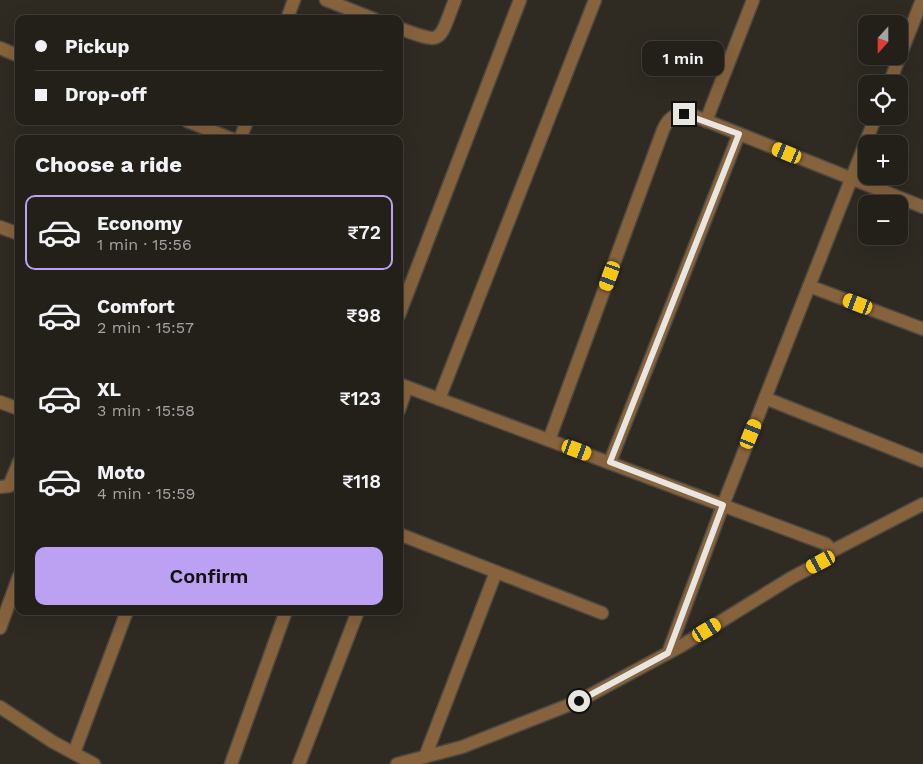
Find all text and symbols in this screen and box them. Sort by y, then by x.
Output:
north arrow [858,15,908,65]
map controls [858,15,908,245]
text: Pickup [65,35,129,58]
callout: 1 min [643,42,725,76]
text: 1 min [662,49,704,68]
button: locate [858,75,908,125]
text: Drop-off [65,83,147,106]
route end [673,103,695,125]
button: + [858,135,908,185]
car [770,140,803,166]
text: Choose a ride [35,152,182,177]
button: − [858,195,908,245]
icon: car [37,210,82,255]
text: Economy [97,212,182,235]
text: ₹72 [347,221,381,244]
text: 1 min · 15:56 [97,235,192,254]
car [597,259,622,293]
car [841,292,874,316]
icon: car [37,293,82,338]
text: Comfort [97,295,175,318]
text: ₹98 [346,304,381,327]
text: 2 min · 15:57 [97,318,194,337]
icon: car [37,376,82,421]
text: XL [97,378,121,401]
text: ₹123 [340,387,381,410]
text: 3 min · 15:58 [97,401,195,420]
car [738,417,763,451]
car [560,438,593,462]
icon: car [37,459,82,504]
text: Moto [97,461,145,484]
text: ₹118 [342,470,381,493]
text: 4 min · 15:59 [97,484,195,503]
button: Confirm [35,547,383,605]
car [804,548,837,576]
car [690,616,723,644]
route start [568,690,590,712]

